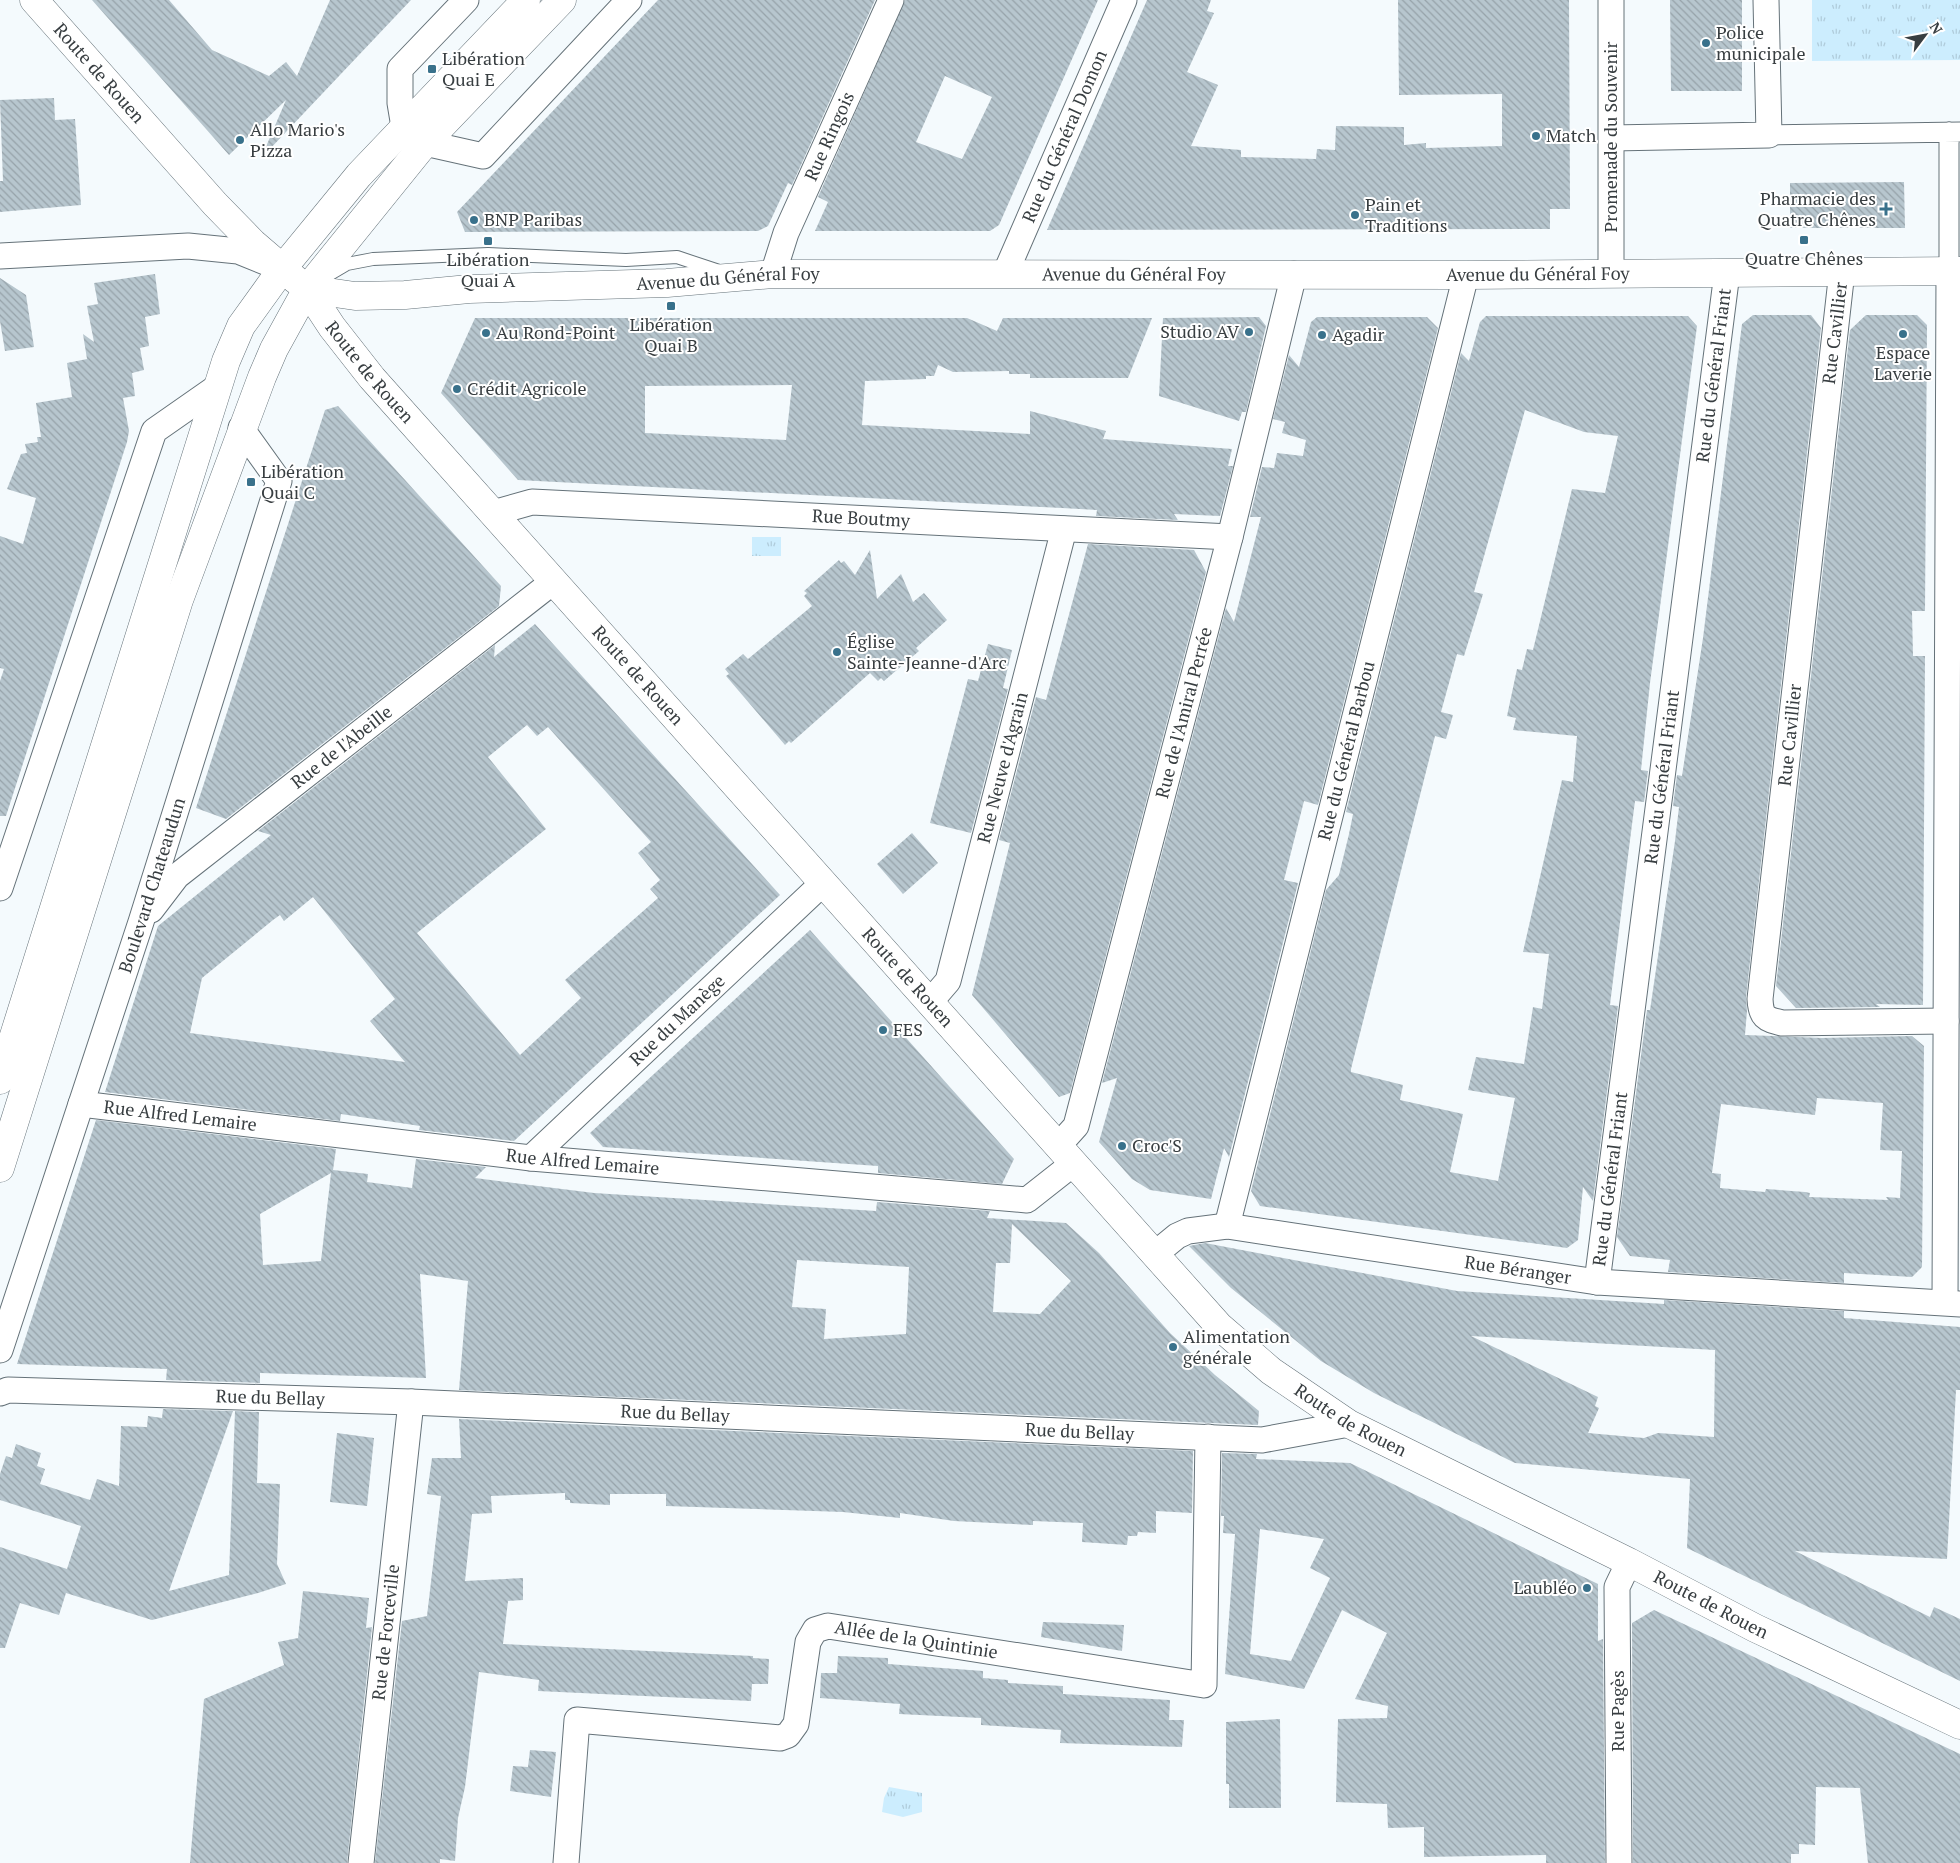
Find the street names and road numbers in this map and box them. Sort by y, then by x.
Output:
street label: Route de Rouen [49,17,151,128]
street label: Promenade du Souvenir [1598,41,1622,232]
street label: Rue du Général Domon [1016,46,1112,226]
street label: Rue Ringois [798,87,859,184]
street label: Avenue du Général Foy [636,261,820,295]
street label: Avenue du Général Foy [1042,261,1226,286]
street label: Avenue du Général Foy [1446,261,1631,286]
street label: Rue Cavillier [1816,280,1852,385]
street label: Rue du Général Friant [1690,286,1736,464]
street label: Route de Rouen [321,316,420,428]
street label: Rue Boutmy [812,503,912,532]
street label: Route de Rouen [588,620,690,730]
street label: Rue de l'Amiral Perrée [1149,624,1217,801]
street label: Rue du Général Barbou [1311,658,1380,843]
street label: Rue Cavillier [1772,682,1806,787]
street label: Rue du Général Friant [1638,688,1684,866]
street label: Rue Neuve d'Agrain [971,689,1033,845]
street label: Rue de l'Abeille [286,699,397,793]
street label: Boulevard Chateaudun [112,794,190,976]
street label: Route de Rouen [857,922,960,1032]
street label: Rue du Manège [624,969,730,1070]
street label: Rue du Général Friant [1586,1090,1632,1267]
street label: Rue Alfred Lemaire [102,1094,258,1136]
street label: Rue Alfred Lemaire [505,1142,660,1180]
street label: Rue Béranger [1463,1249,1573,1289]
street label: Route de Rouen [1290,1378,1411,1462]
street label: Rue du Bellay [215,1383,326,1410]
street label: Rue du Bellay [620,1398,731,1427]
street label: Rue du Bellay [1025,1416,1136,1445]
street label: Rue de Forceville [366,1563,404,1701]
street label: Route de Rouen [1650,1564,1773,1644]
street label: Allée de la Quintinie [833,1614,1000,1663]
street label: Rue Pagès [1605,1670,1629,1752]

